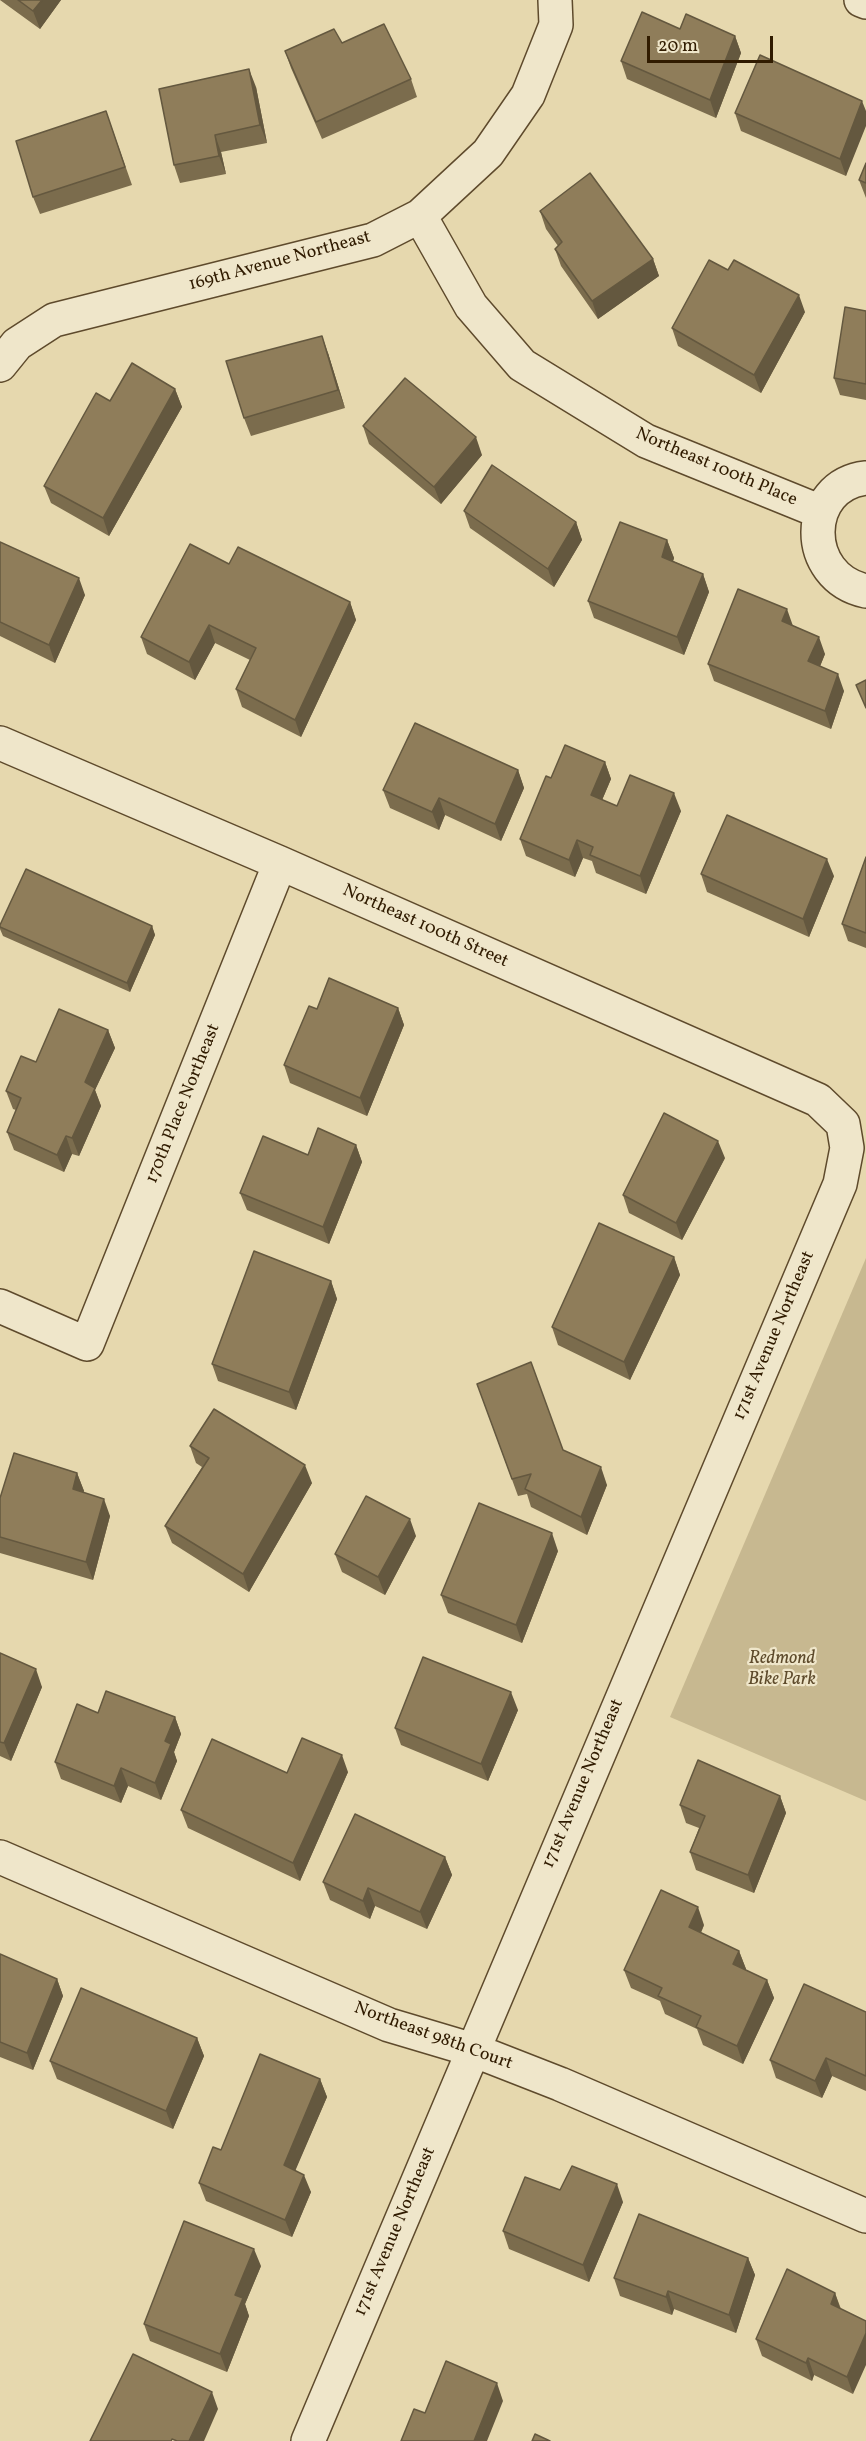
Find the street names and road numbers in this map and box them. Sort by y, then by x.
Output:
street label: 169th Avenue Northeast [187,227,373,297]
street label: Northeast 100th Place [632,424,800,512]
street label: Northeast 100th Street [339,881,511,973]
street label: 170th Place Northeast [142,1021,226,1187]
street label: 171st Avenue Northeast [730,1248,820,1424]
street label: 171st Avenue Northeast [539,1696,629,1872]
street label: Northeast 98th Court [351,1998,515,2076]
street label: 171st Avenue Northeast [351,2144,441,2320]

